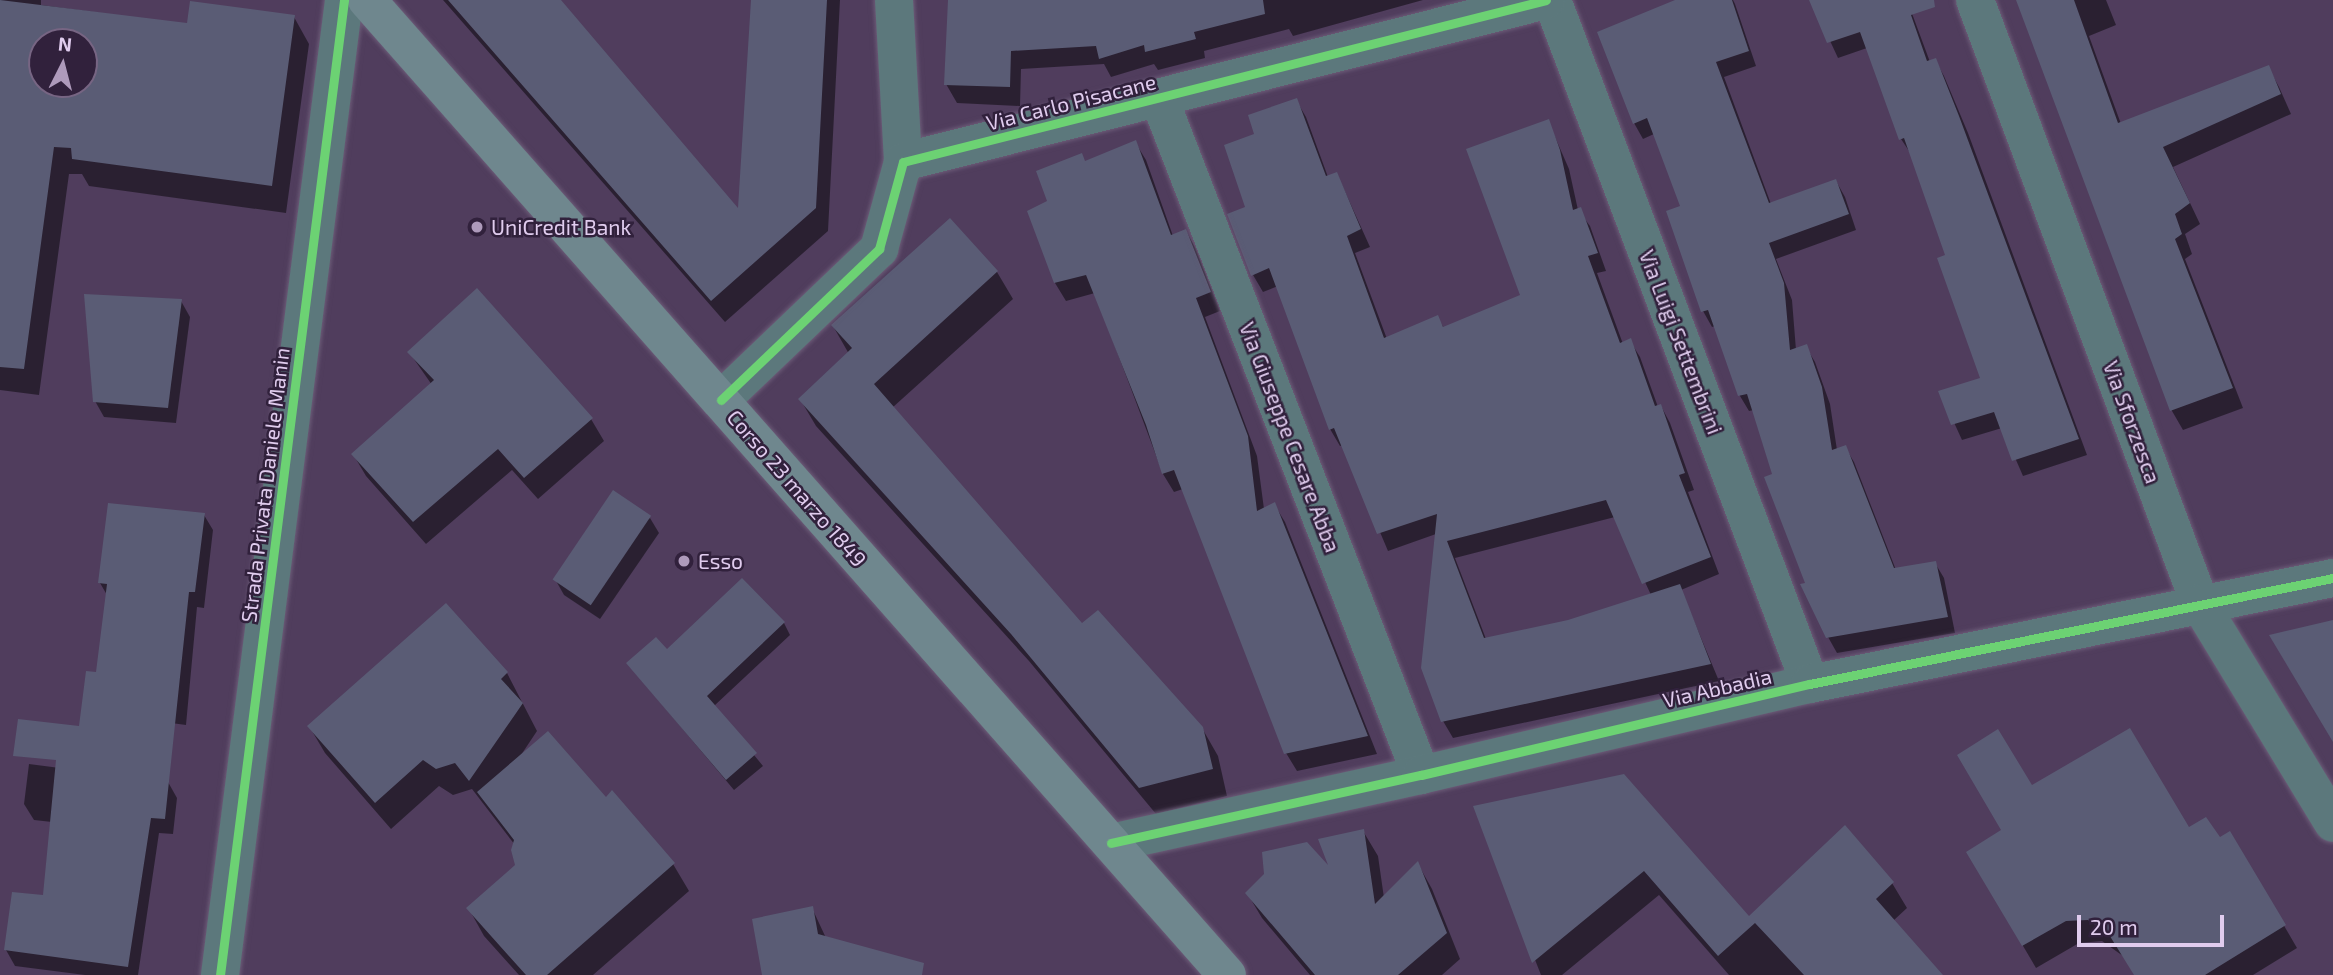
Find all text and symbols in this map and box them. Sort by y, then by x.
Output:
north arrow [28,28,98,98]
text: N [57,31,73,56]
street label: Via Carlo Pisacane [984,69,1158,135]
place label: UniCredit Bank [491,214,631,240]
marker: UniCredit Bank [469,219,485,235]
street label: Via Luigi Settembrini [1634,246,1728,438]
street label: Via Giuseppe Cesare Abba [1234,318,1346,556]
street label: Strada Privata Daniele Manin [236,346,294,624]
street label: Via Sforzesca [2098,357,2166,487]
street label: Corso 23 marzo 1849 [722,404,872,572]
place label: Esso [698,548,743,574]
marker: Esso [676,553,692,569]
street label: Via Abbadia [1660,663,1774,713]
scale bar [2081,902,2228,946]
text: 20 m [2090,914,2138,939]

